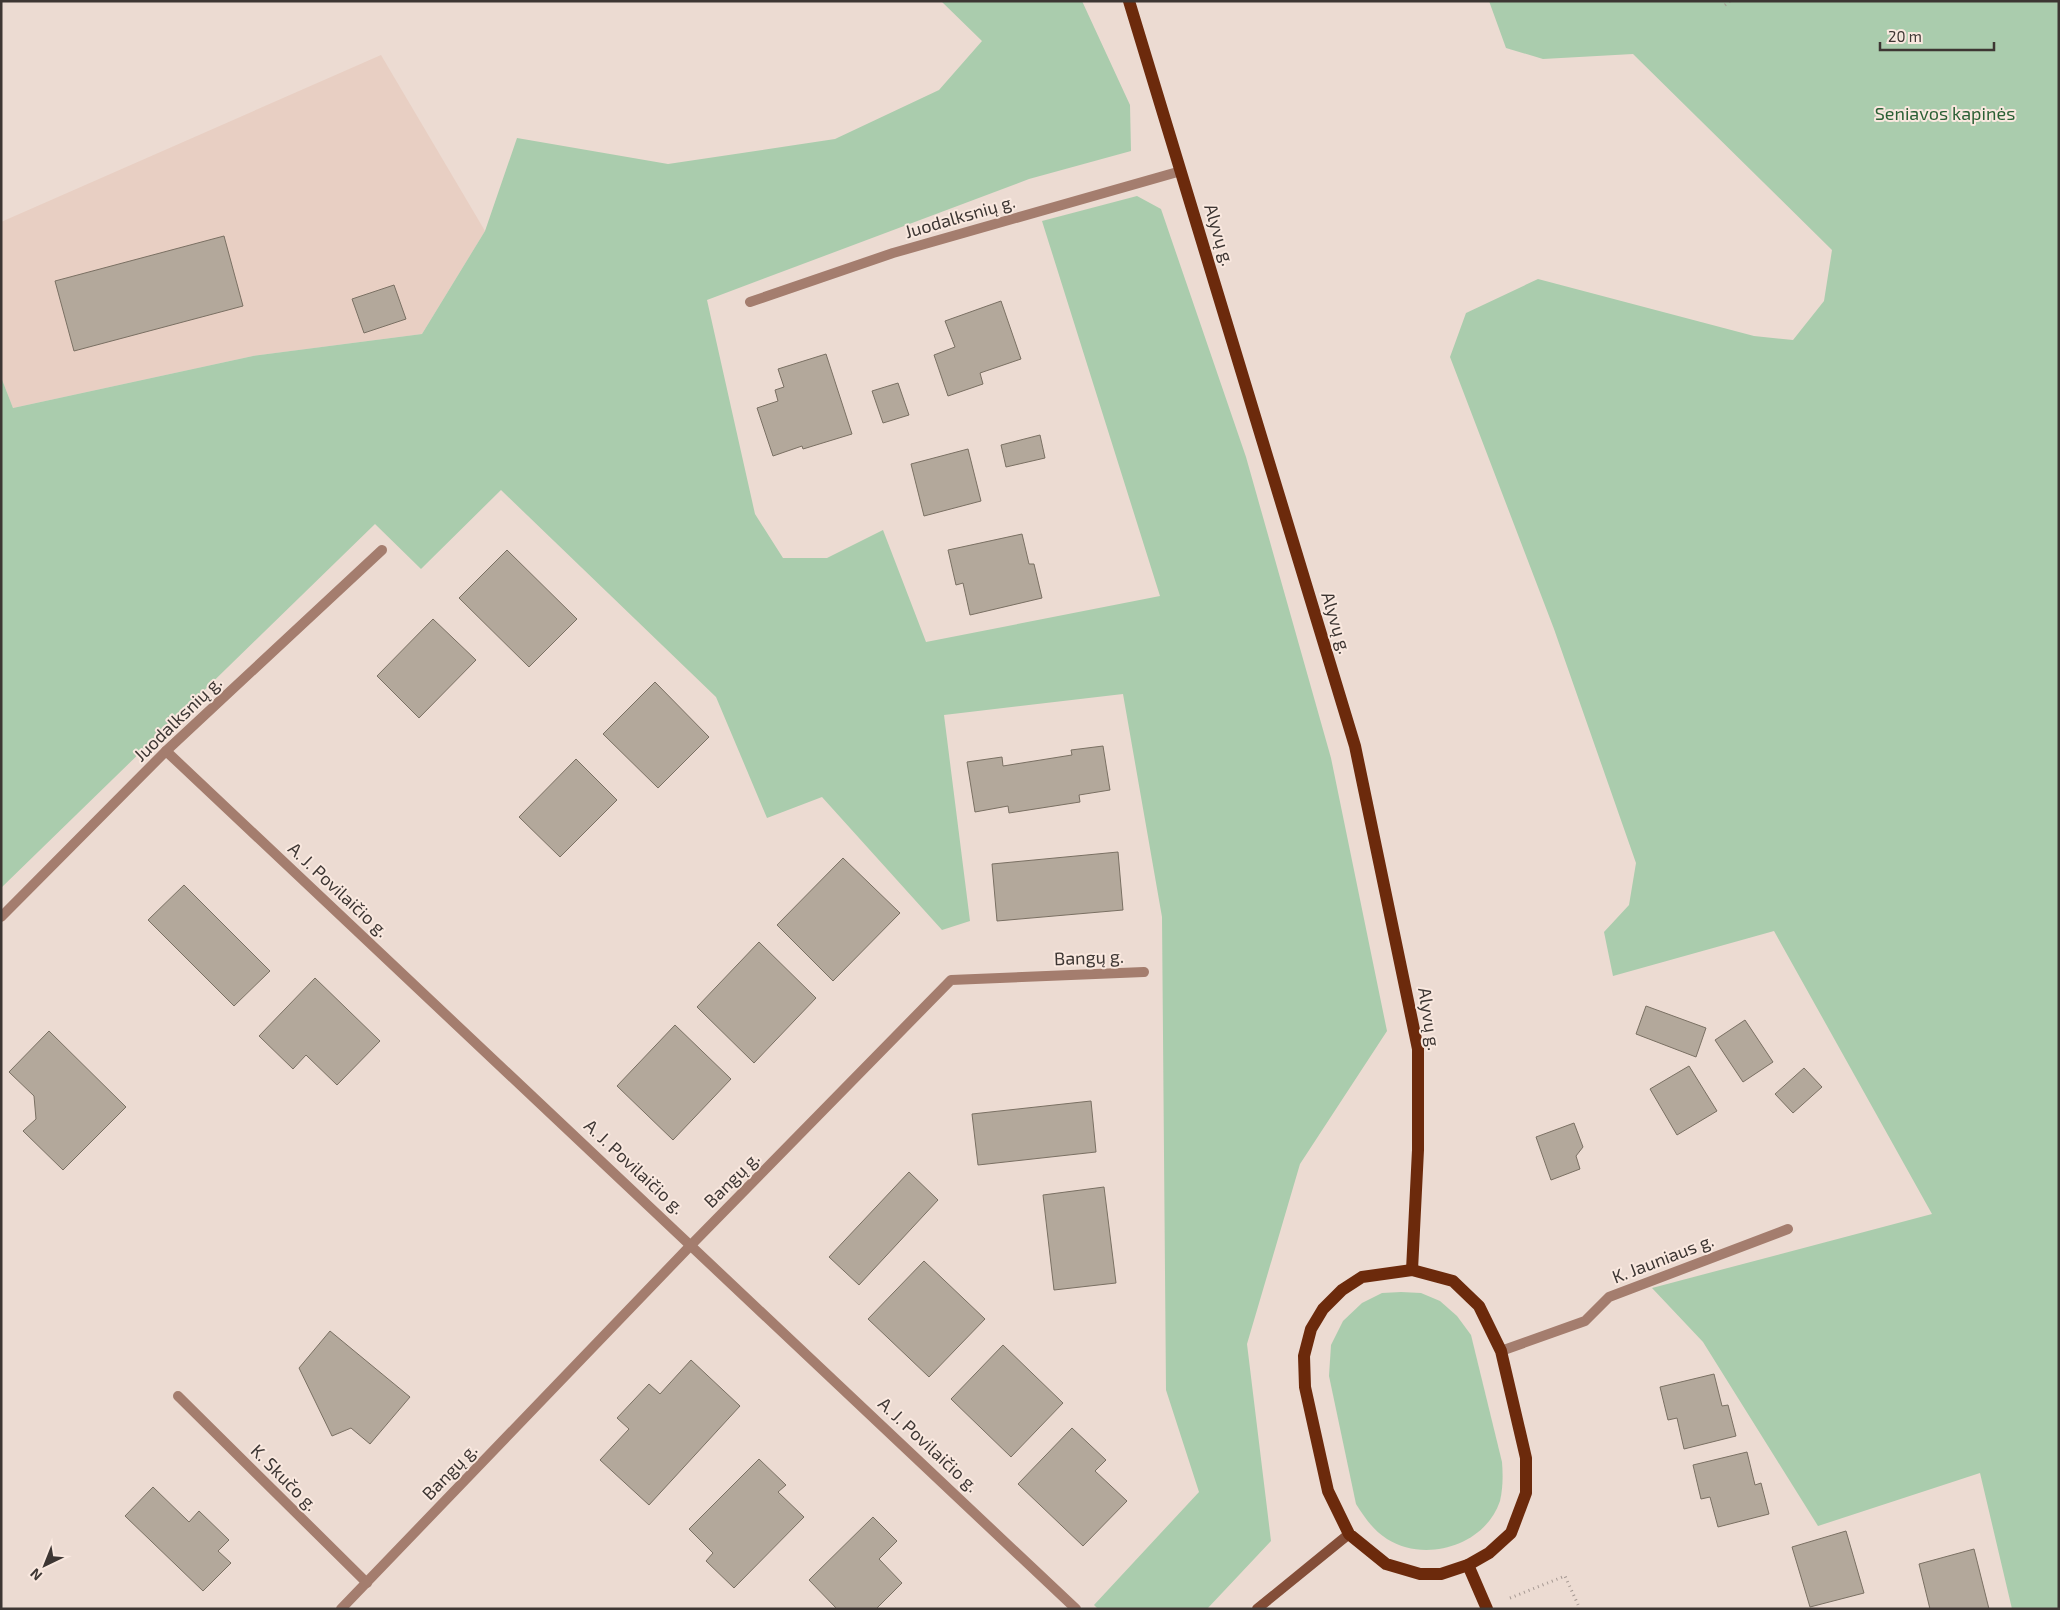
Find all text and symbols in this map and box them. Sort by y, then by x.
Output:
scale bar [1880,20,1994,52]
text: 20 m [1888,27,1922,45]
park label: Seniavos kapinės [1875,102,2015,124]
street label: Juodalksnių g. [902,190,1017,242]
street label: Alyvų g. [1200,201,1240,268]
street label: Alyvų g. [1317,589,1357,656]
street label: Juodalksnių g. [129,671,226,766]
street label: A. J. Povilaičio g. [284,837,393,941]
street label: Bangų g. [1054,945,1124,969]
street label: Alyvų g. [1414,986,1446,1052]
street label: A. J. Povilaičio g. [580,1114,689,1218]
street label: Bangų g. [699,1147,764,1212]
street label: K. Jauniaus g. [1609,1229,1717,1288]
street label: A. J. Povilaičio g. [874,1392,983,1496]
street label: Bangų g. [417,1438,482,1504]
street label: K. Skučo g. [247,1439,323,1515]
north arrow [20,1540,70,1590]
text: N [26,1565,45,1585]

